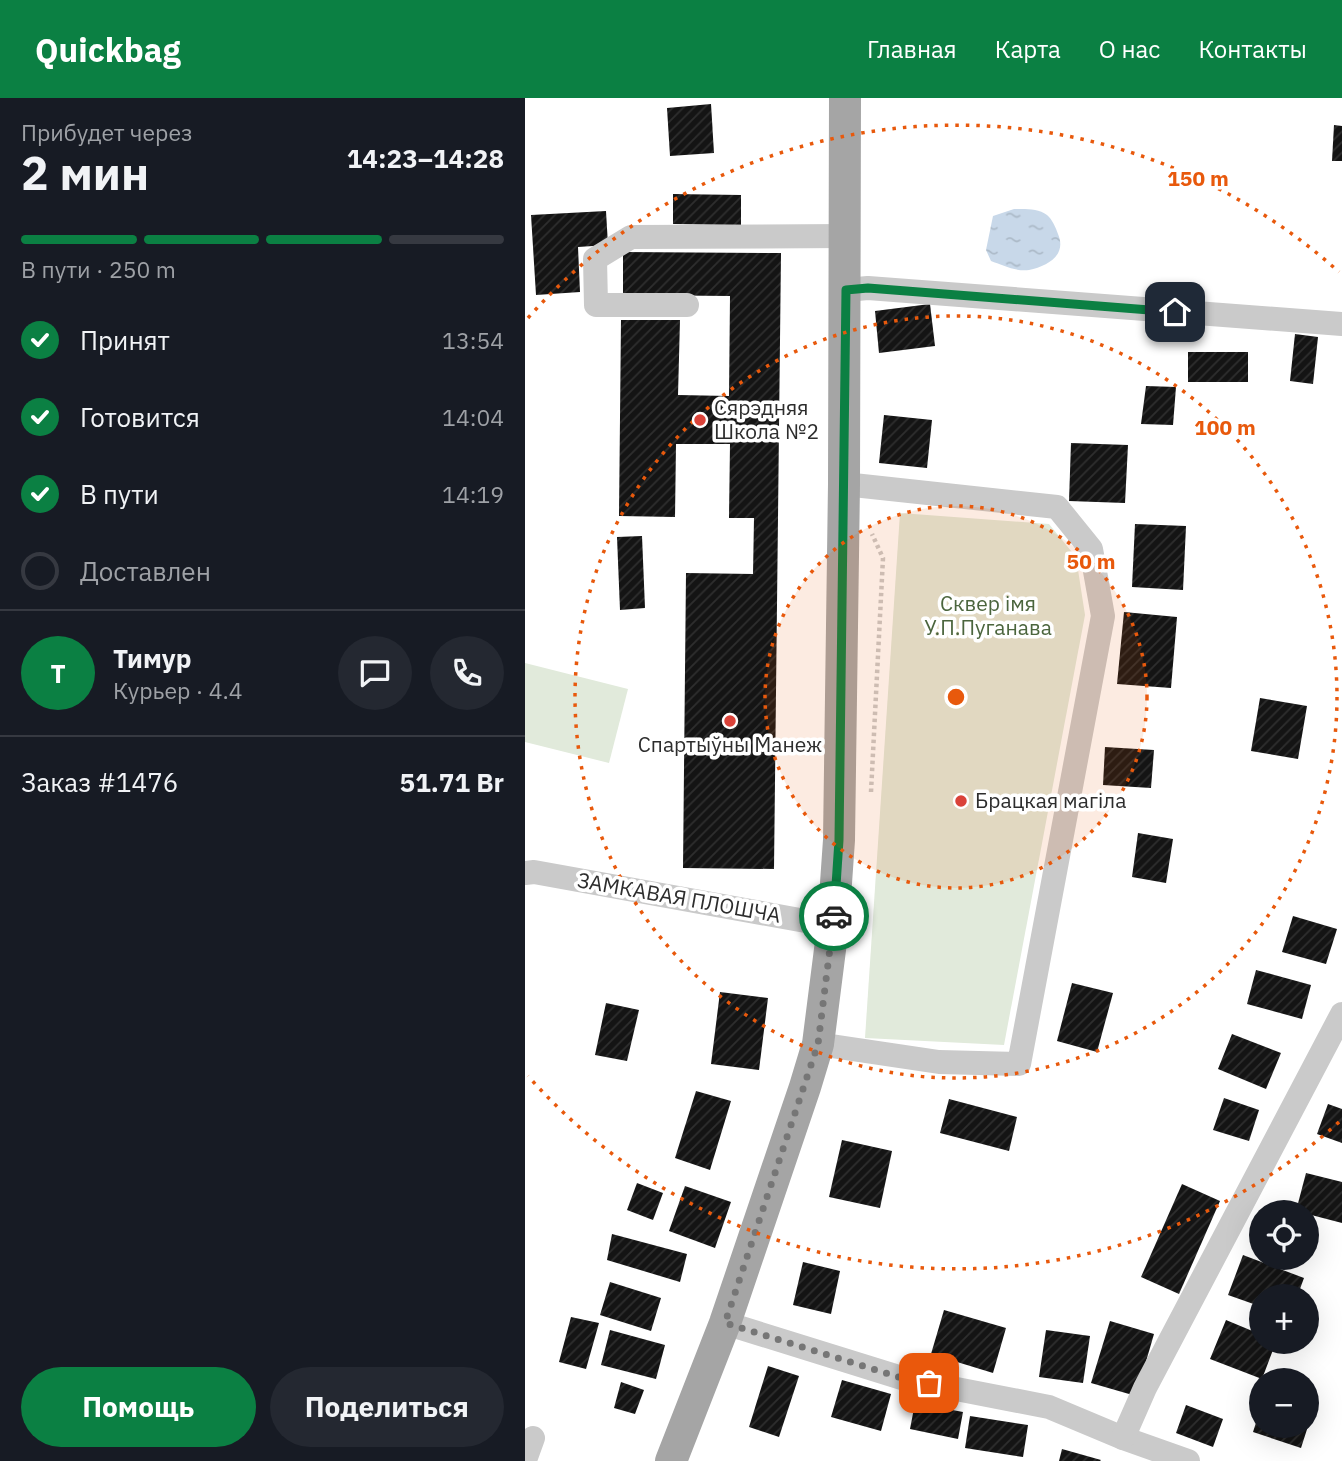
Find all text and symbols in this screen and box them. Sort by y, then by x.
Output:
text: Quickbag [35,28,181,71]
text: Главная [867,33,957,65]
text: Карта [995,33,1061,65]
text: О нас [1099,33,1160,65]
text: Контакты [1198,33,1307,65]
text: Прибудет через [21,117,193,147]
text: 14:23–14:28 [347,141,504,175]
text: 2 мин [21,143,149,203]
text: 150 m [1167,164,1229,192]
text: В пути · 250 m [21,254,176,284]
pin [1145,282,1205,342]
icon: home [1156,293,1194,331]
icon: check [21,321,59,359]
text: Принят [80,323,170,357]
text: 13:54 [442,325,504,355]
place label: Сярэдняя Школа №2 [714,393,819,445]
icon: check [21,398,59,436]
text: Готовится [80,400,200,434]
text: 14:04 [442,402,504,432]
marker: Сярэдняя Школа №2 [692,412,708,428]
text: 100 m [1194,413,1256,441]
icon: check [21,475,59,513]
text: В пути [80,477,159,511]
text: 14:19 [442,479,504,509]
text: 50 m [1067,547,1115,575]
text: Доставлен [80,554,211,588]
park label: Сквер імя У.П.Пуганава [924,589,1052,641]
button: chat [338,636,412,710]
button: phone [430,636,504,710]
text: Тимур [113,641,192,675]
text: Т [50,656,66,690]
text: Курьер · 4.4 [113,675,243,705]
centre of rings [944,685,968,709]
marker: Спартыўны Манеж [722,713,738,729]
place label: Спартыўны Манеж [638,730,822,758]
text: Заказ #1476 [21,765,178,799]
text: 51.71 Br [400,765,504,799]
place label: Брацкая магіла [975,786,1126,814]
marker: Брацкая магіла [953,793,969,809]
street label: ЗАМКАВАЯ ПЛОШЧА [575,865,783,929]
courier [799,881,869,951]
icon: car [815,897,853,935]
map controls [1249,1200,1319,1438]
button: locate [1249,1200,1319,1270]
button: + [1249,1284,1319,1354]
pin [899,1353,959,1413]
icon: bag [910,1364,948,1402]
button: Помощь [21,1367,256,1447]
button: Поделиться [270,1367,504,1447]
button: − [1249,1368,1319,1438]

